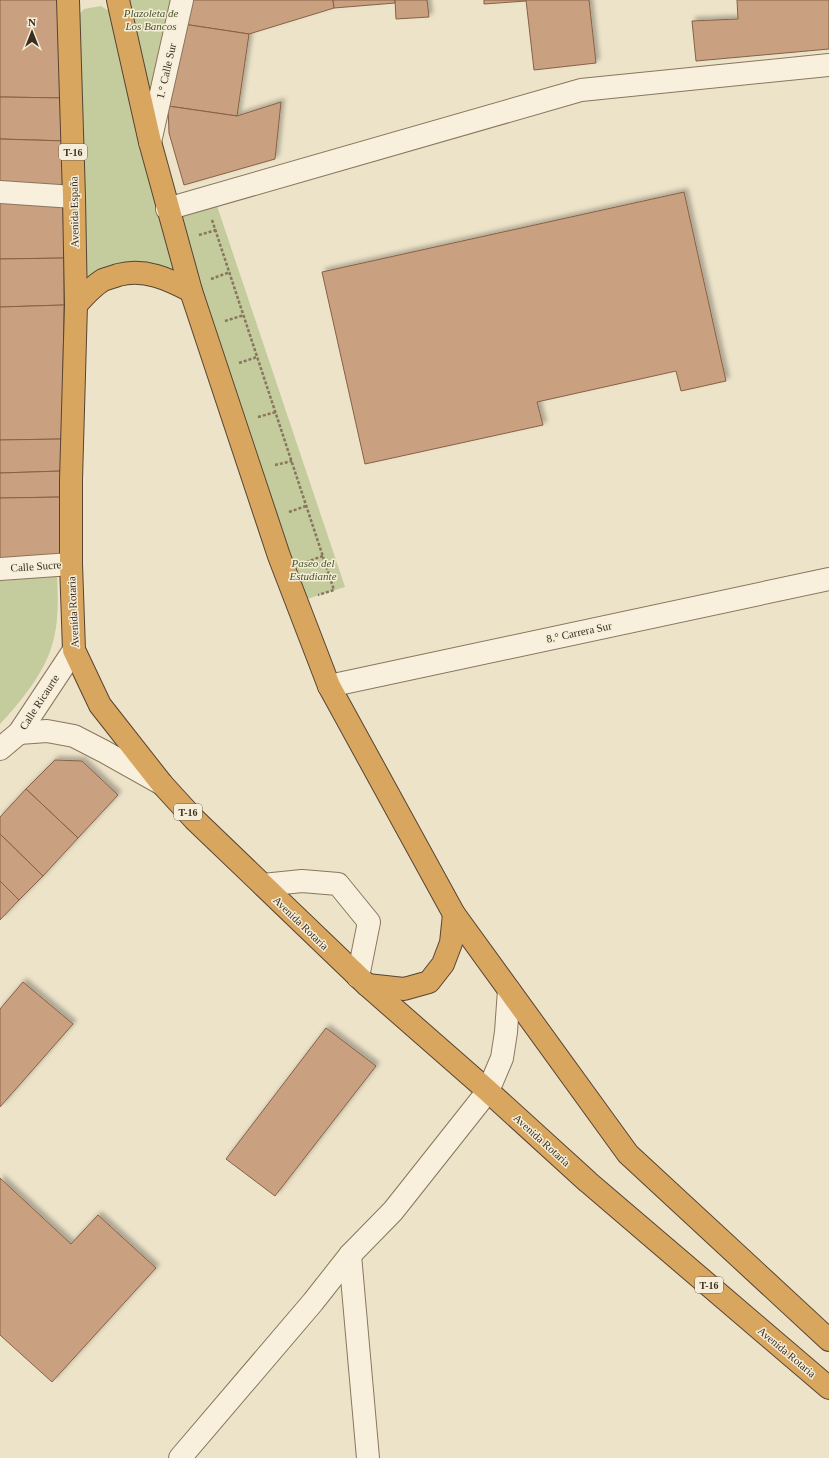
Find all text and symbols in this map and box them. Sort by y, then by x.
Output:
park label: Plazoleta de Los Bancos [123,7,178,32]
north arrow [12,12,52,52]
text: N [28,16,36,28]
street label: 1.° Calle Sur [154,42,178,100]
road number: T-16 [59,144,87,160]
street label: Avenida España [67,176,81,248]
park label: Paseo del Estudiante [288,557,337,582]
street label: Calle Sucre [10,558,62,574]
street label: Avenida Rotaria [65,576,81,648]
street label: 8.° Carrera Sur [545,619,613,645]
street label: Calle Ricaurte [17,672,61,732]
road number: T-16 [174,804,202,820]
street label: Avenida Rotaria [271,894,331,952]
street label: Avenida Rotaria [511,1112,573,1168]
road number: T-16 [695,1277,723,1293]
street label: Avenida Rotaria [756,1324,818,1380]

